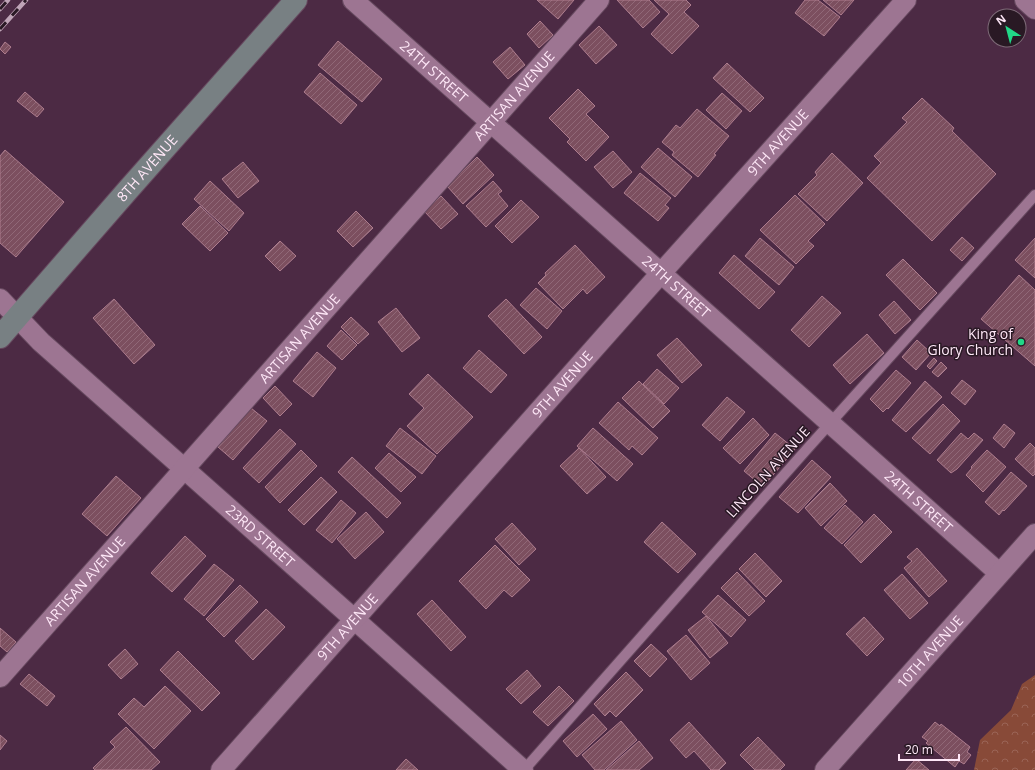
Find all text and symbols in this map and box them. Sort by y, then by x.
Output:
north arrow [987,8,1027,48]
text: N [993,11,1009,28]
street label: 24TH STREET [396,36,472,107]
street label: ARTISAN AVENUE [469,47,559,144]
street label: 9TH AVENUE [743,105,813,180]
street label: 8TH AVENUE [112,130,182,205]
street label: 24TH STREET [638,251,715,322]
street label: ARTISAN AVENUE [254,289,344,387]
place label: King of Glory Church [927,324,1014,359]
marker: King of Glory Church [1016,337,1026,347]
street label: 9TH AVENUE [527,347,597,422]
street label: LINCOLN AVENUE [722,422,814,521]
street label: 24TH STREET [881,466,957,537]
street label: 23RD STREET [222,500,299,571]
street label: ARTISAN AVENUE [40,532,129,630]
street label: 9TH AVENUE [313,589,382,664]
street label: 10TH AVENUE [892,611,967,692]
scale bar [899,736,959,762]
text: 20 m [905,741,933,758]

